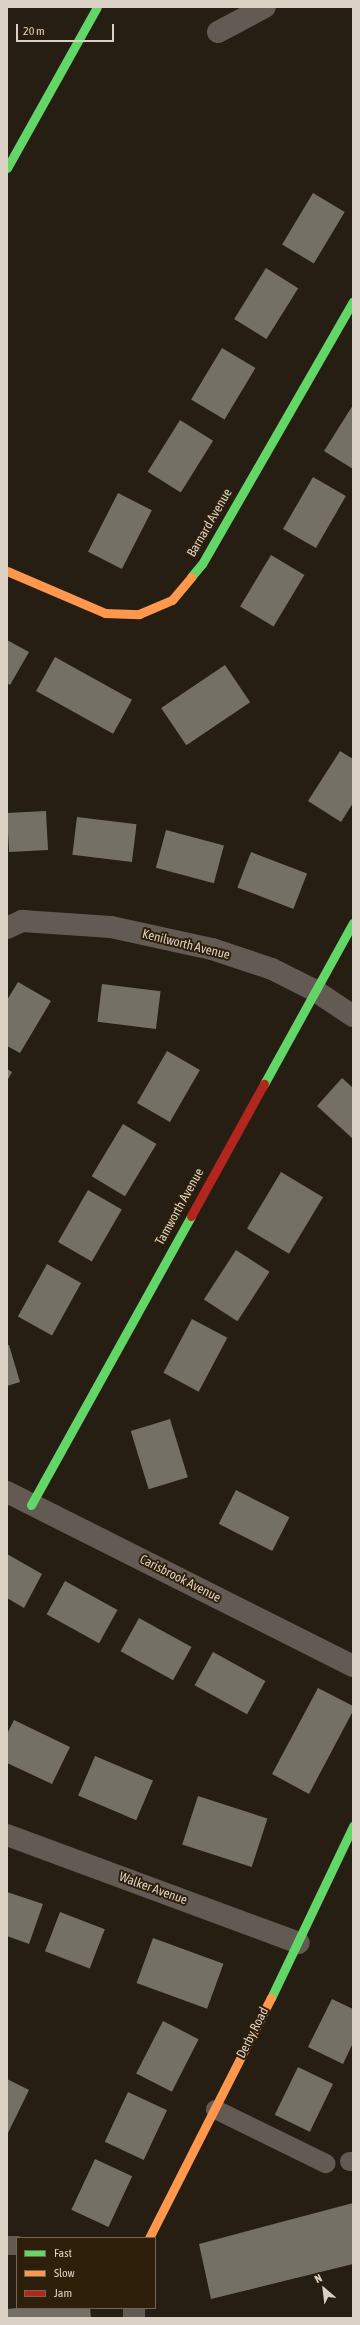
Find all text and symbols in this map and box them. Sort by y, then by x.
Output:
scale bar [18,16,116,42]
text: 20 m [23,24,45,38]
street label: Barnard Avenue [184,486,236,560]
street label: Kenilworth Avenue [141,927,231,963]
street label: Tamworth Avenue [152,1166,208,1248]
street label: Carisbrook Avenue [137,1552,223,1606]
street label: Walker Avenue [117,1869,189,1909]
street label: Derby Road [234,2005,272,2061]
legend [16,2237,156,2309]
text: Fast [54,2246,72,2260]
text: Slow [54,2266,75,2280]
north arrow [304,2269,344,2309]
text: N [313,2272,324,2285]
text: Jam [54,2286,72,2300]

